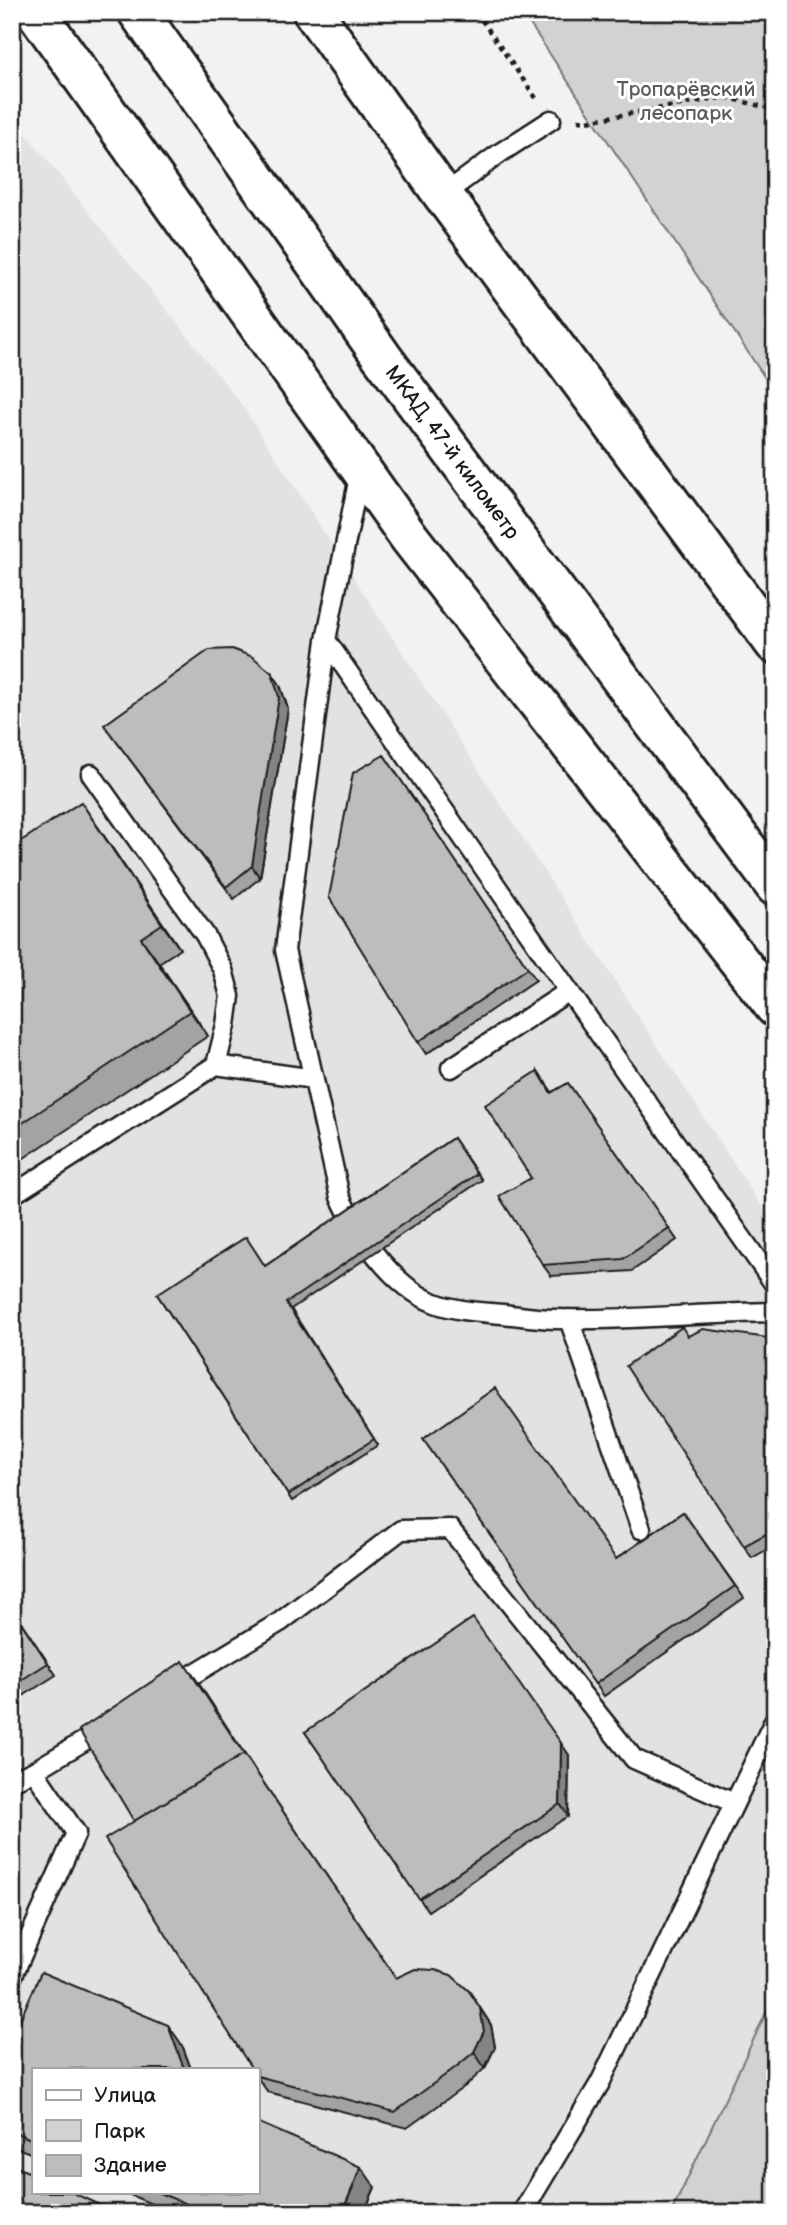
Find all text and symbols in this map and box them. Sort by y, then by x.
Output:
park label: Тропарёвский лесопарк [616,77,756,126]
street label: МКАД, 47-й километр [380,360,525,544]
legend [32,2068,259,2194]
text: Улица [94,2083,157,2108]
text: Парк [94,2119,145,2144]
text: Здание [94,2153,167,2178]

